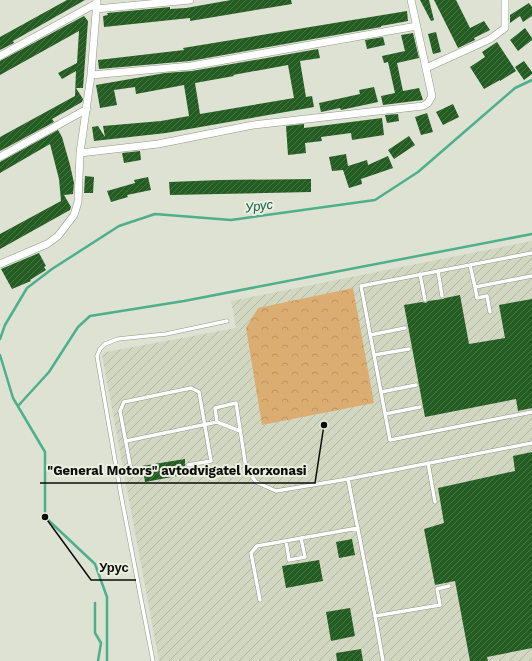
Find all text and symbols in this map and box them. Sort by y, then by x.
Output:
water label: Урус [243,197,274,216]
callout: "General Motors" avtodvigatel korxonasi [40,458,315,483]
text: "General Motors" avtodvigatel korxonasi [47,463,307,478]
callout: Урус [91,555,136,580]
text: Урус [99,560,129,575]

